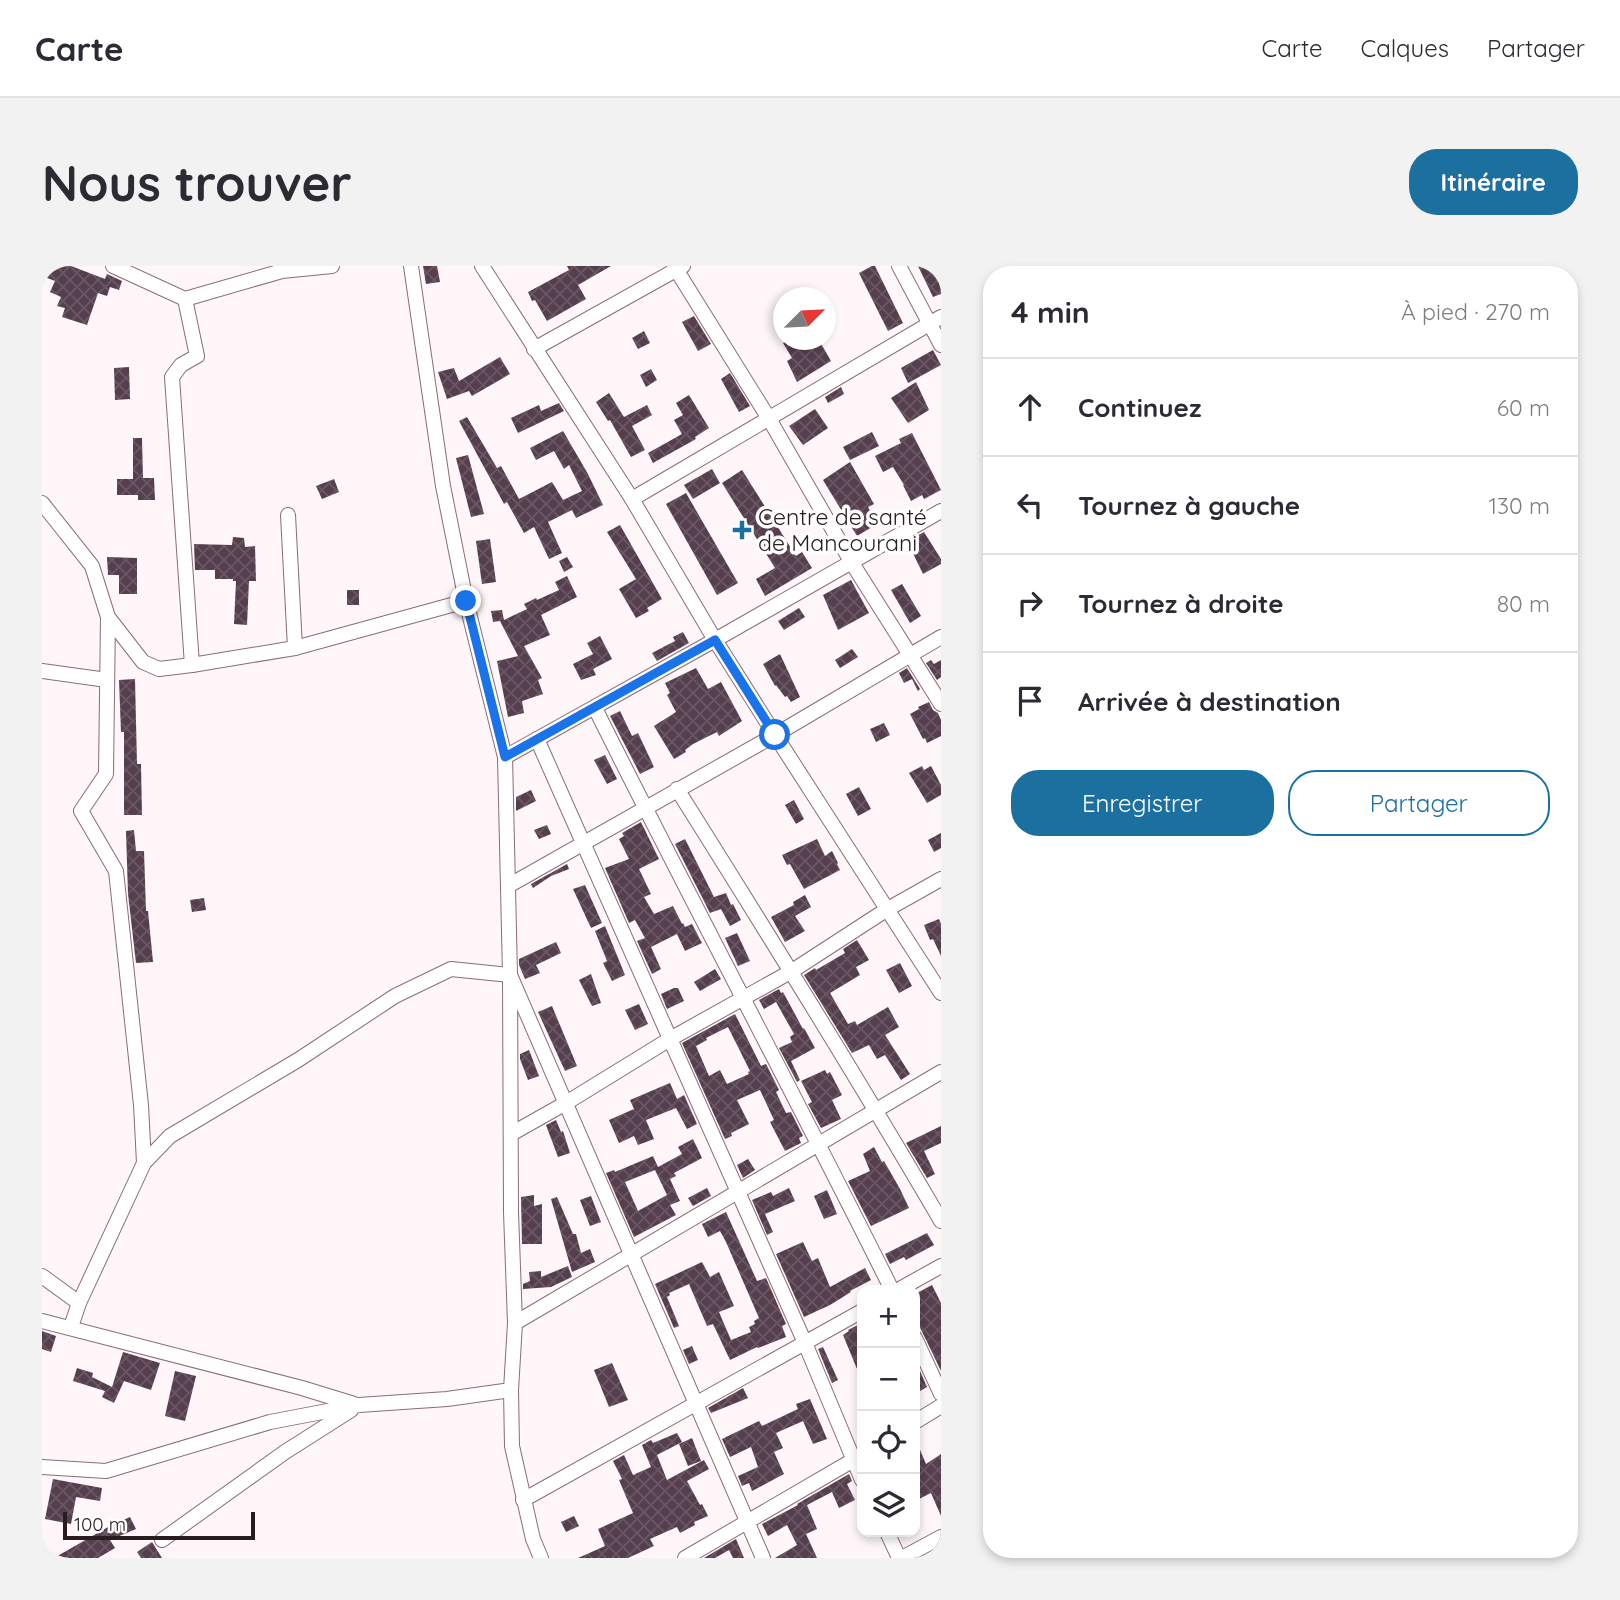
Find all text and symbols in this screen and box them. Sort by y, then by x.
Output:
text: Carte [35,28,124,69]
text: Carte [1261,33,1323,63]
text: Calques [1361,33,1449,63]
text: Partager [1487,33,1585,63]
button: Itinéraire [1409,149,1578,215]
text: Nous trouver [42,152,352,213]
north arrow [773,287,836,350]
text: 4 min [1011,293,1090,331]
text: À pied · 270 m [1401,297,1550,326]
icon: ahead [1011,388,1049,426]
text: Continuez [1078,391,1201,424]
text: 60 m [1497,393,1550,422]
icon: left [1011,486,1049,524]
text: Tournez à gauche [1078,489,1300,522]
text: 130 m [1488,491,1550,520]
place label: Centre de santé de Mancourani [758,502,927,557]
marker: Centre de santé de Mancourani [732,520,752,540]
icon: right [1011,584,1049,622]
route end [450,585,481,616]
text: Tournez à droite [1078,587,1283,620]
text: 80 m [1497,589,1550,618]
icon: arrive [1011,682,1049,720]
text: Arrivée à destination [1078,685,1341,718]
route start [759,719,790,750]
button: Enregistrer [1011,770,1274,836]
button: Partager [1288,770,1550,836]
map controls [857,1285,920,1537]
button: + [857,1285,920,1348]
button: − [857,1348,920,1411]
button: locate [857,1411,920,1474]
button: layers [857,1474,920,1537]
scale bar [63,1509,256,1541]
text: 100 m [74,1512,126,1536]

